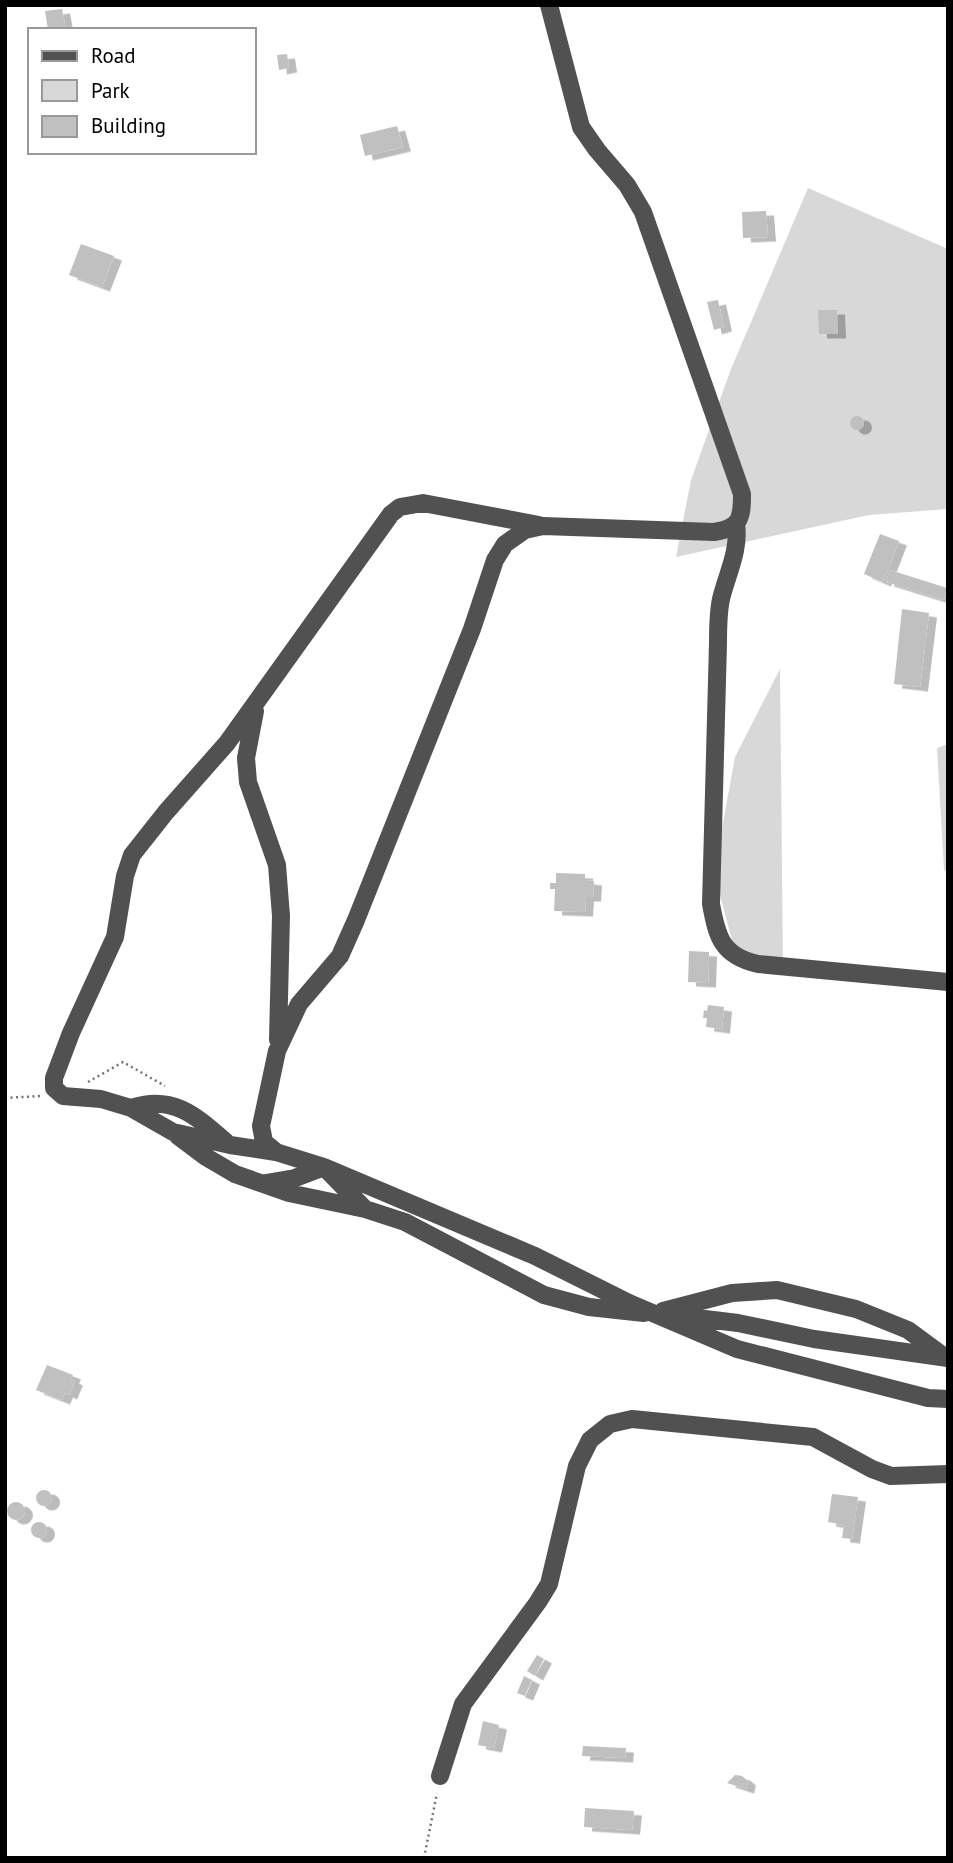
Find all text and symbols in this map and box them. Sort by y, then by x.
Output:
legend [28,28,256,154]
text: Road [91,42,135,69]
text: Park [91,77,130,104]
text: Building [91,112,166,139]

